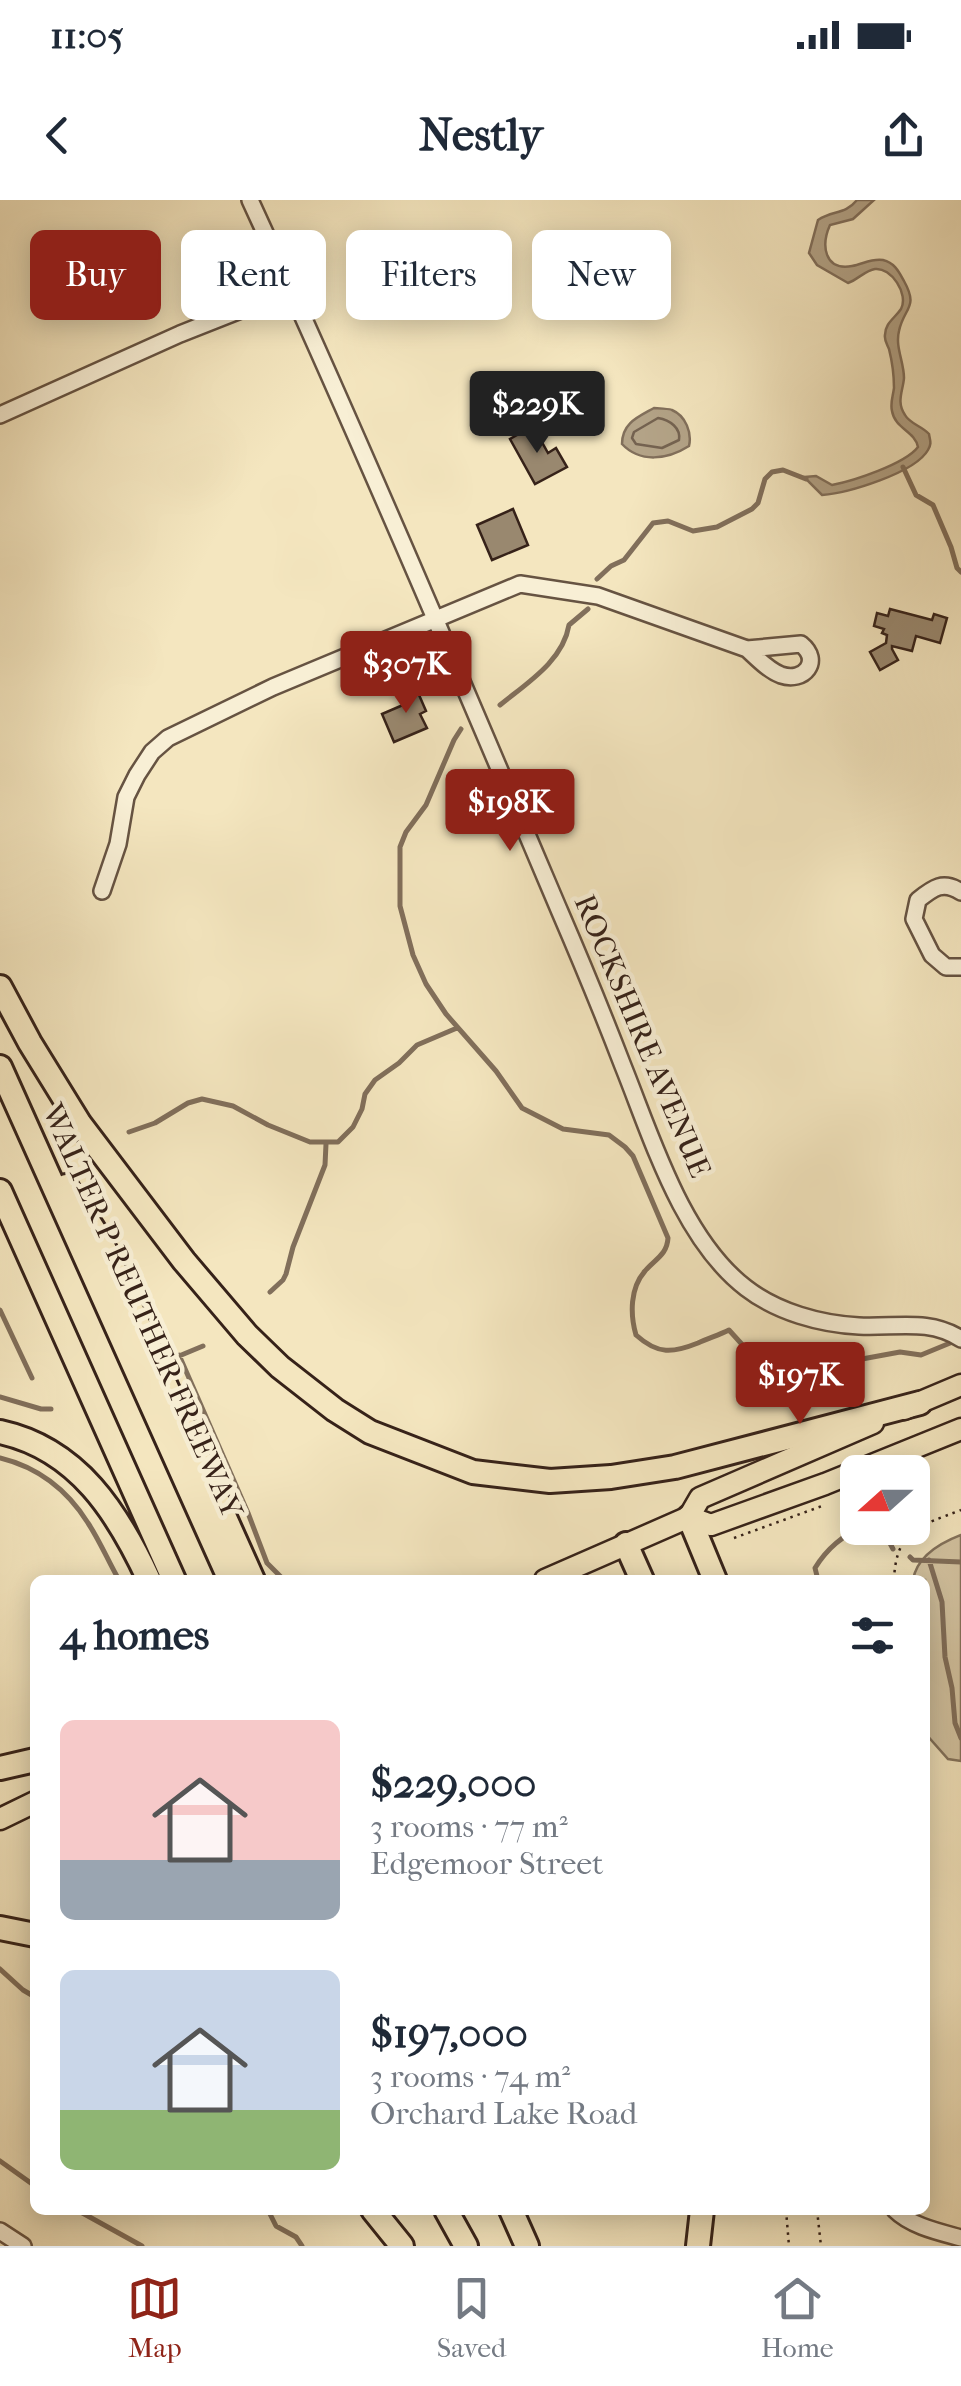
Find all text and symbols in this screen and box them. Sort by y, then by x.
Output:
text: 11:05 [50,13,124,58]
icon: back [30,108,85,163]
icon: share [876,108,931,163]
text: Nestly [419,109,542,162]
chip: Buy [30,230,161,320]
chip: Rent [181,230,326,320]
chip: Filters [346,230,512,320]
chip: New [532,230,671,320]
pin: $229K [467,371,607,456]
text: $229K [492,385,582,422]
pin: $307K [336,631,476,716]
text: $307K [362,645,450,682]
pin: $198K [440,769,580,854]
text: $198K [467,783,553,820]
street label: ROCKSHIRE AVENUE [567,889,717,1183]
street label: WALTER P REUTHER FREEWAY [34,1098,250,1525]
pin: $197K [730,1342,870,1427]
text: $197K [758,1356,842,1393]
north arrow [840,1455,930,1545]
map controls [840,1455,930,1545]
icon: filters [845,1608,900,1663]
text: 4 homes [60,1611,209,1660]
text: $229,000 [370,1759,537,1808]
icon: home [140,1760,260,1880]
text: 3 rooms · 77 m² [370,1808,568,1845]
text: Edgemoor Street [370,1845,604,1882]
text: $197,000 [370,2009,528,2058]
icon: home [140,2010,260,2130]
text: 3 rooms · 74 m² [370,2058,570,2095]
text: Orchard Lake Road [370,2095,637,2132]
tab: Map [127,2271,182,2364]
tab: Saved [437,2271,506,2364]
tab: Home [761,2271,834,2364]

